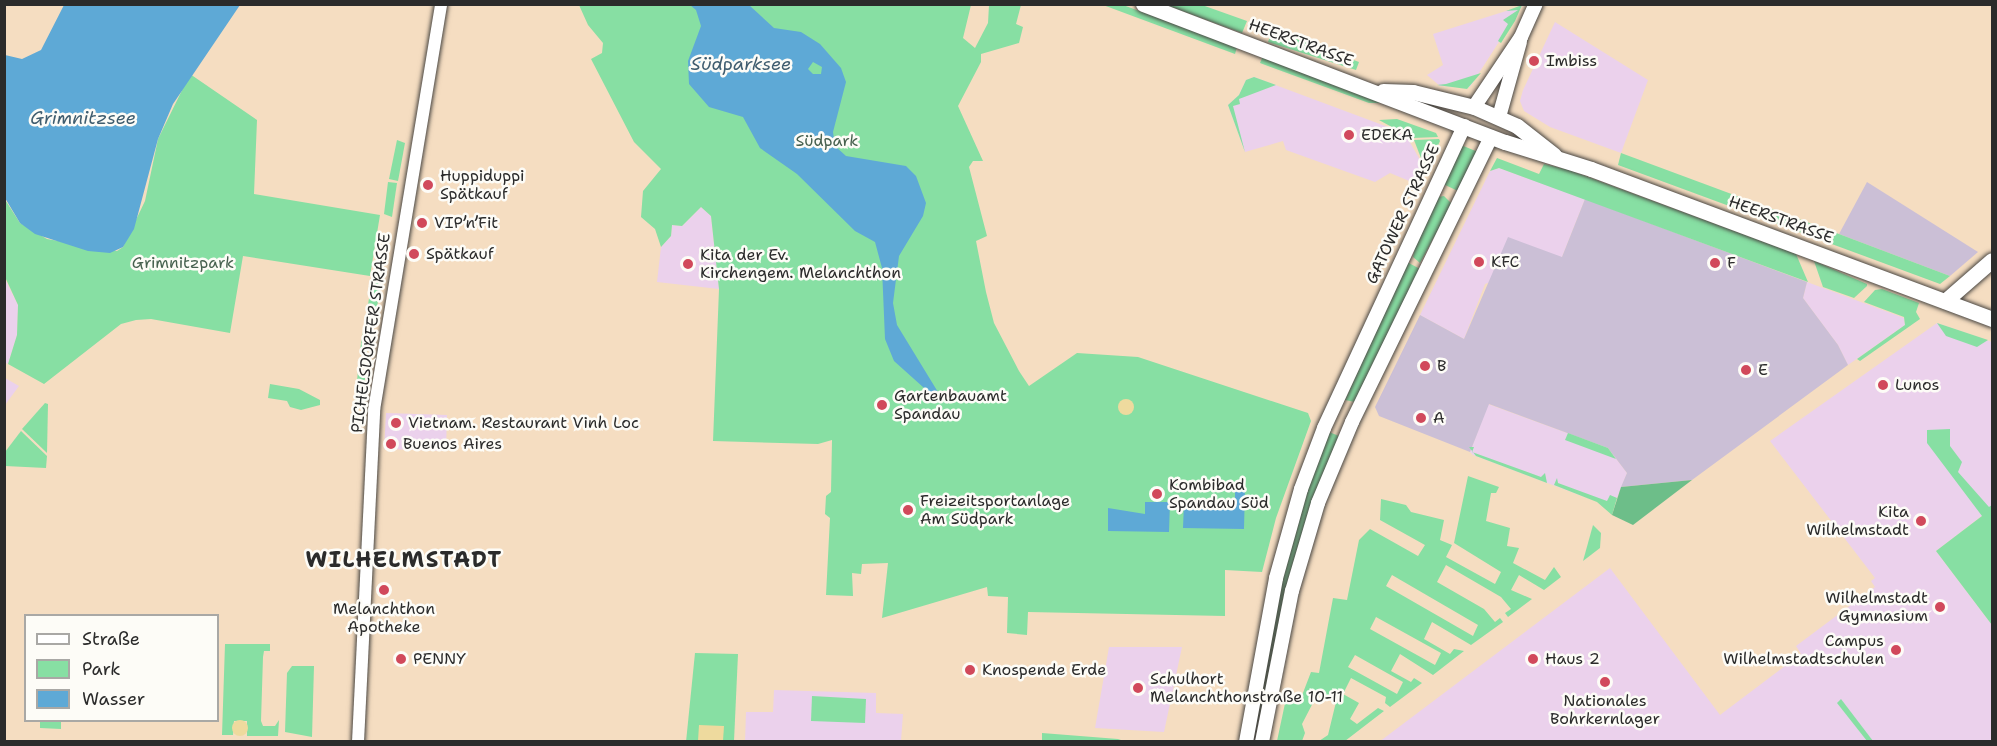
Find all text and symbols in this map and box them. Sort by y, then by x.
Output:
street label: HEERSTRASSE [1246,15,1356,71]
place label: Imbiss [1546,51,1597,71]
water label: Südparksee [691,53,791,75]
marker: Imbiss [1527,54,1541,68]
water label: Grimnitzsee [30,107,136,129]
place label: EDEKA [1361,125,1413,145]
marker: EDEKA [1342,128,1356,142]
park label: Südpark [796,131,858,151]
street label: GATOWER STRASSE [1362,141,1444,287]
place label: Huppiduppi Spätkauf [440,166,525,204]
marker: Huppiduppi Spätkauf [421,178,435,192]
street label: HEERSTRASSE [1726,192,1836,248]
place label: VIP’n’Fit [434,213,498,233]
marker: VIP’n’Fit [415,216,429,230]
street label: PICHELSDORFER STRASSE [347,232,395,434]
place label: Spätkauf [426,244,494,264]
place label: Kita der Ev. Kirchengem. Melanchthon [700,245,901,283]
marker: Spätkauf [407,247,421,261]
place label: KFC [1491,252,1519,272]
park label: Grimnitzpark [132,253,234,273]
place label: F [1727,253,1736,273]
marker: KFC [1472,255,1486,269]
marker: F [1708,256,1722,270]
marker: Kita der Ev. Kirchengem. Melanchthon [681,257,695,271]
place label: B [1437,356,1446,376]
marker: B [1418,359,1432,373]
place label: E [1758,360,1768,380]
marker: E [1739,363,1753,377]
place label: Lunos [1895,375,1939,395]
marker: Lunos [1876,378,1890,392]
place label: Gartenbauamt Spandau [894,386,1007,424]
marker: Gartenbauamt Spandau [875,398,889,412]
place label: A [1433,408,1445,428]
marker: A [1414,411,1428,425]
place label: Vietnam. Restaurant Vinh Loc [408,413,639,433]
marker: Vietnam. Restaurant Vinh Loc [389,416,403,430]
place label: Buenos Aires [403,434,502,454]
marker: Buenos Aires [384,437,398,451]
place label: Kombibad Spandau Süd [1169,475,1269,513]
marker: Kombibad Spandau Süd [1150,487,1164,501]
place label: Freizeitsportanlage Am Südpark [920,491,1070,529]
place label: Kita Wilhelmstadt [1806,502,1909,540]
marker: Freizeitsportanlage Am Südpark [901,503,915,517]
marker: Kita Wilhelmstadt [1914,514,1928,528]
district label: WILHELMSTADT [305,547,503,573]
marker: Melanchthon Apotheke [377,583,391,597]
place label: Wilhelmstadt Gymnasium [1825,588,1928,626]
place label: Melanchthon Apotheke [333,599,435,637]
marker: Wilhelmstadt Gymnasium [1933,600,1947,614]
legend [24,614,219,722]
text: Straße [82,627,140,651]
place label: Campus Wilhelmstadtschulen [1723,631,1884,669]
marker: Campus Wilhelmstadtschulen [1889,643,1903,657]
place label: PENNY [413,649,466,669]
place label: Haus 2 [1545,649,1600,669]
marker: PENNY [394,652,408,666]
marker: Haus 2 [1526,652,1540,666]
text: Park [82,657,121,681]
place label: Knospende Erde [982,660,1106,680]
marker: Knospende Erde [963,663,977,677]
place label: Schulhort Melanchthonstraße 10-11 [1150,669,1343,707]
marker: Nationales Bohrkernlager [1598,675,1612,689]
marker: Schulhort Melanchthonstraße 10-11 [1131,681,1145,695]
text: Wasser [82,687,145,711]
place label: Nationales Bohrkernlager [1550,691,1660,729]

